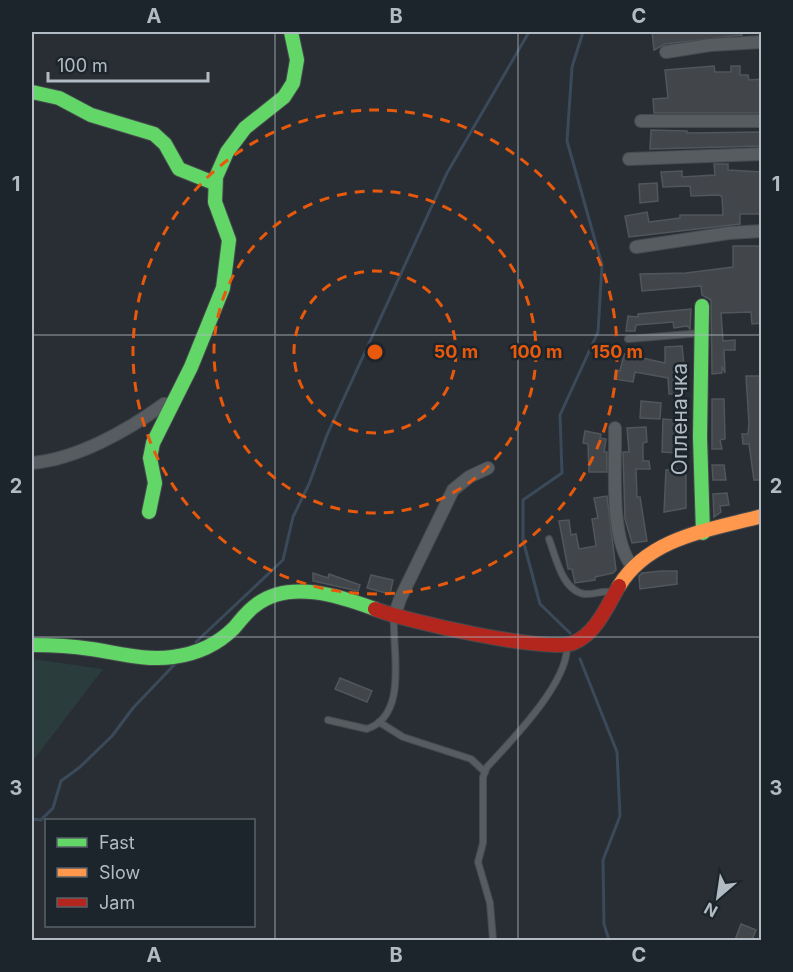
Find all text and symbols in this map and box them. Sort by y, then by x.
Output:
text: A [147,4,162,28]
text: B [389,4,403,28]
text: C [632,4,646,28]
scale bar [48,45,208,83]
text: 100 m [57,55,108,76]
text: 1 [12,172,20,196]
text: 1 [772,172,780,196]
text: 50 m [434,341,478,362]
text: 100 m [510,341,562,362]
text: 150 m [591,341,643,362]
centre of rings [365,342,385,362]
street label: Опленачка [667,363,692,475]
text: 2 [10,474,22,498]
text: 2 [770,474,782,498]
text: 3 [10,776,22,800]
text: 3 [770,776,782,800]
legend [45,819,255,927]
text: Fast [99,832,135,853]
text: Slow [99,862,140,883]
north arrow [688,867,748,927]
text: Jam [99,892,135,913]
text: N [701,898,721,922]
text: A [147,943,162,967]
text: B [389,943,403,967]
text: C [632,943,646,967]

